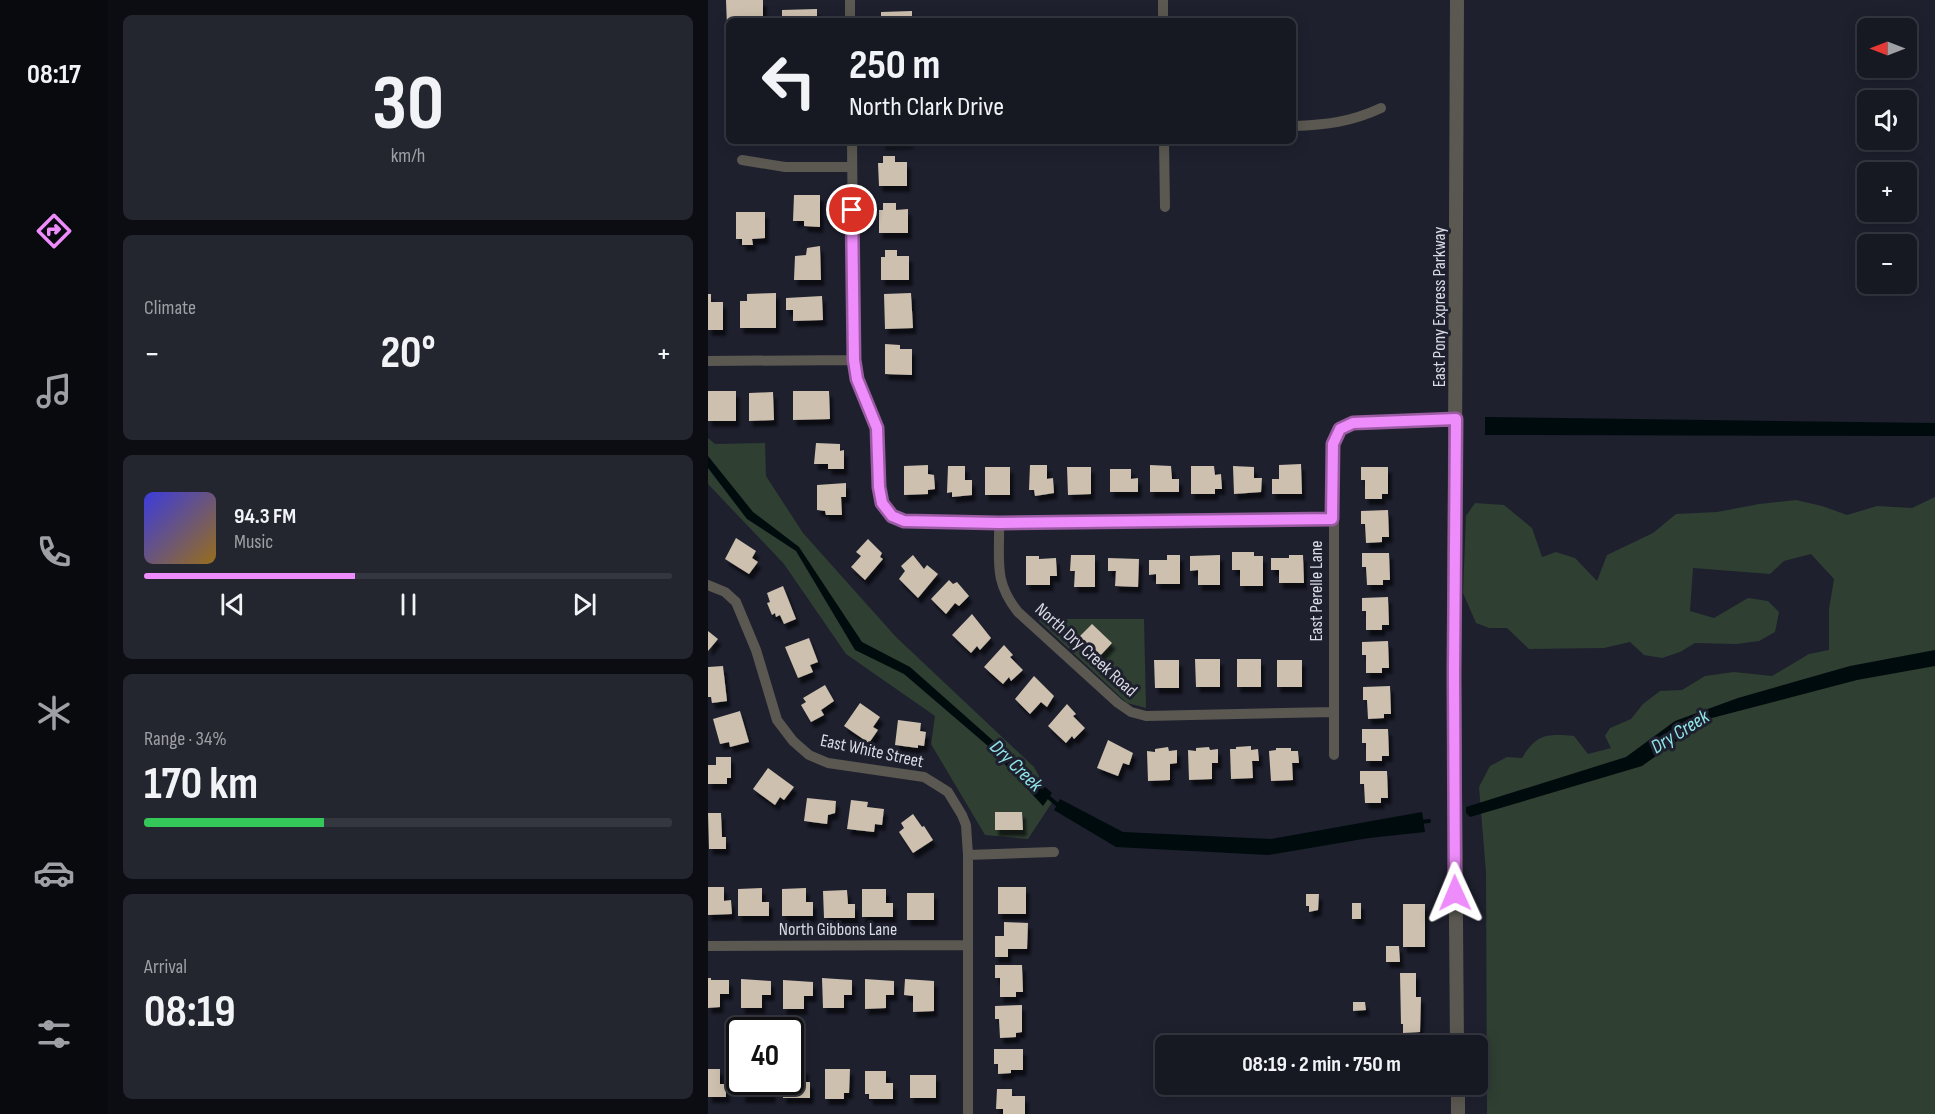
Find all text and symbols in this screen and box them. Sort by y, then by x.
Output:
north arrow [1857,18,1917,78]
map controls [1857,18,1917,294]
text: 250 m [849,40,940,91]
icon: left [750,42,828,120]
text: 30 [372,58,444,151]
text: 08:17 [27,59,81,91]
button: sound [1857,90,1917,150]
text: North Clark Drive [849,91,1004,123]
text: km/h [391,144,425,168]
button: + [1857,162,1917,222]
pin [826,184,877,235]
icon: arrive [835,193,868,226]
icon: directions [33,210,75,252]
street label: East Pony Express Parkway [1429,227,1450,387]
button: − [1857,234,1917,294]
text: Climate [144,296,196,320]
text: 20° [380,326,436,381]
text: − [144,334,160,374]
text: + [656,334,672,374]
icon: music [33,370,75,412]
text: 94.3 FM [234,503,296,530]
text: Music [234,530,273,554]
icon: phone [33,531,75,573]
street label: East Perelle Lane [1306,540,1327,642]
icon: previous [216,588,249,621]
icon: pause [392,588,425,621]
icon: next [568,588,601,621]
street label: North Dry Creek Road [1031,599,1141,701]
icon: climate [33,692,75,734]
water label: Dry Creek [1647,705,1714,759]
text: Range · 34% [144,727,227,751]
street label: East White Street [818,730,926,772]
water label: Dry Creek [985,735,1048,797]
text: 170 km [144,757,258,812]
icon: car [33,852,75,894]
position arrow [1423,861,1487,925]
street label: North Gibbons Lane [779,919,897,940]
text: Arrival [144,955,187,979]
text: 08:19 [144,985,236,1040]
icon: filters [33,1013,75,1055]
speed limit sign: 40 [726,1017,804,1095]
text: 08:19 · 2 min · 750 m [1242,1051,1401,1078]

